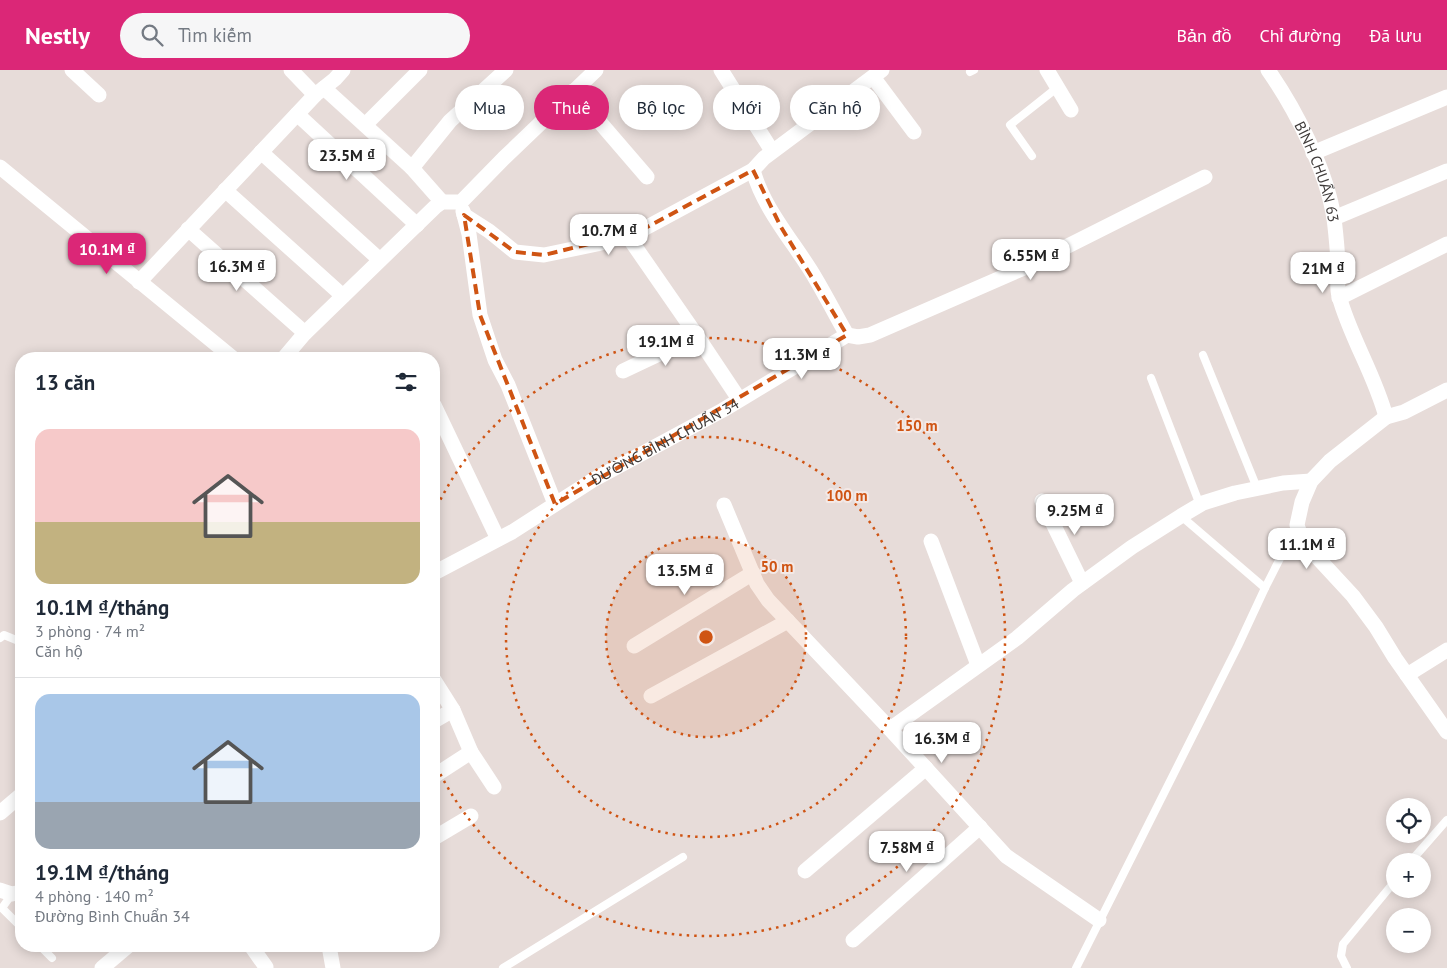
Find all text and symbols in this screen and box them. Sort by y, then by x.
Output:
search box [120,13,470,58]
text: Nestly [25,20,90,51]
icon: search [138,21,166,49]
text: Tìm kiếm [178,23,252,47]
text: Bản đồ [1176,24,1231,47]
text: Chỉ đường [1259,24,1341,47]
text: Đã lưu [1369,24,1422,47]
chip: Mua [455,85,524,130]
chip: Thuê [534,85,609,130]
chip: Bộ lọc [619,85,703,130]
chip: Mới [713,85,780,130]
chip: Căn hộ [790,85,880,130]
street label: BÌNH CHUẨN 63 [1291,118,1344,223]
pin: 23.5M ₫ [301,138,393,181]
text: 23.5M ₫ [319,145,375,165]
pin: 10.7M ₫ [563,214,655,256]
text: 10.7M ₫ [581,220,637,240]
pin: 10.1M ₫ [61,232,153,275]
pin: 6.55M ₫ [985,238,1077,281]
text: 10.1M ₫ [79,239,135,259]
text: 6.55M ₫ [1003,245,1059,265]
pin: 16.3M ₫ [191,250,283,292]
pin: 21M ₫ [1288,252,1358,294]
text: 16.3M ₫ [209,256,265,276]
text: 21M ₫ [1301,258,1345,278]
pin: 19.1M ₫ [620,324,712,367]
text: 19.1M ₫ [638,331,694,351]
pin: 11.3M ₫ [756,338,848,380]
text: 11.3M ₫ [774,344,830,364]
icon: filters [392,368,420,396]
text: 13 căn [35,369,95,396]
street label: ĐƯỜNG BÌNH CHUẨN 34 [587,393,742,489]
text: 150 m [896,416,938,435]
icon: home [183,461,273,551]
text: 100 m [826,486,868,505]
pin: 9.25M ₫ [1029,494,1121,536]
text: 9.25M ₫ [1047,500,1103,520]
pin: 11.1M ₫ [1261,528,1353,570]
text: 11.1M ₫ [1279,534,1335,554]
pin: 13.5M ₫ [639,554,731,596]
text: 50 m [761,557,793,576]
text: 13.5M ₫ [657,560,713,580]
text: 10.1M ₫/tháng [35,594,169,621]
text: 3 phòng · 74 m² [35,621,145,641]
centre of rings [697,628,715,646]
text: Căn hộ [35,641,83,661]
pin: 16.3M ₫ [896,722,988,764]
icon: home [183,727,273,817]
text: 16.3M ₫ [914,728,970,748]
map controls [1386,798,1431,953]
button: locate [1386,798,1431,843]
pin: 7.58M ₫ [861,830,953,873]
text: 7.58M ₫ [880,837,934,857]
button: + [1386,853,1431,898]
text: 19.1M ₫/tháng [35,859,169,886]
text: 4 phòng · 140 m² [35,886,154,906]
text: Đường Bình Chuẩn 34 [35,906,190,926]
button: − [1386,908,1431,953]

